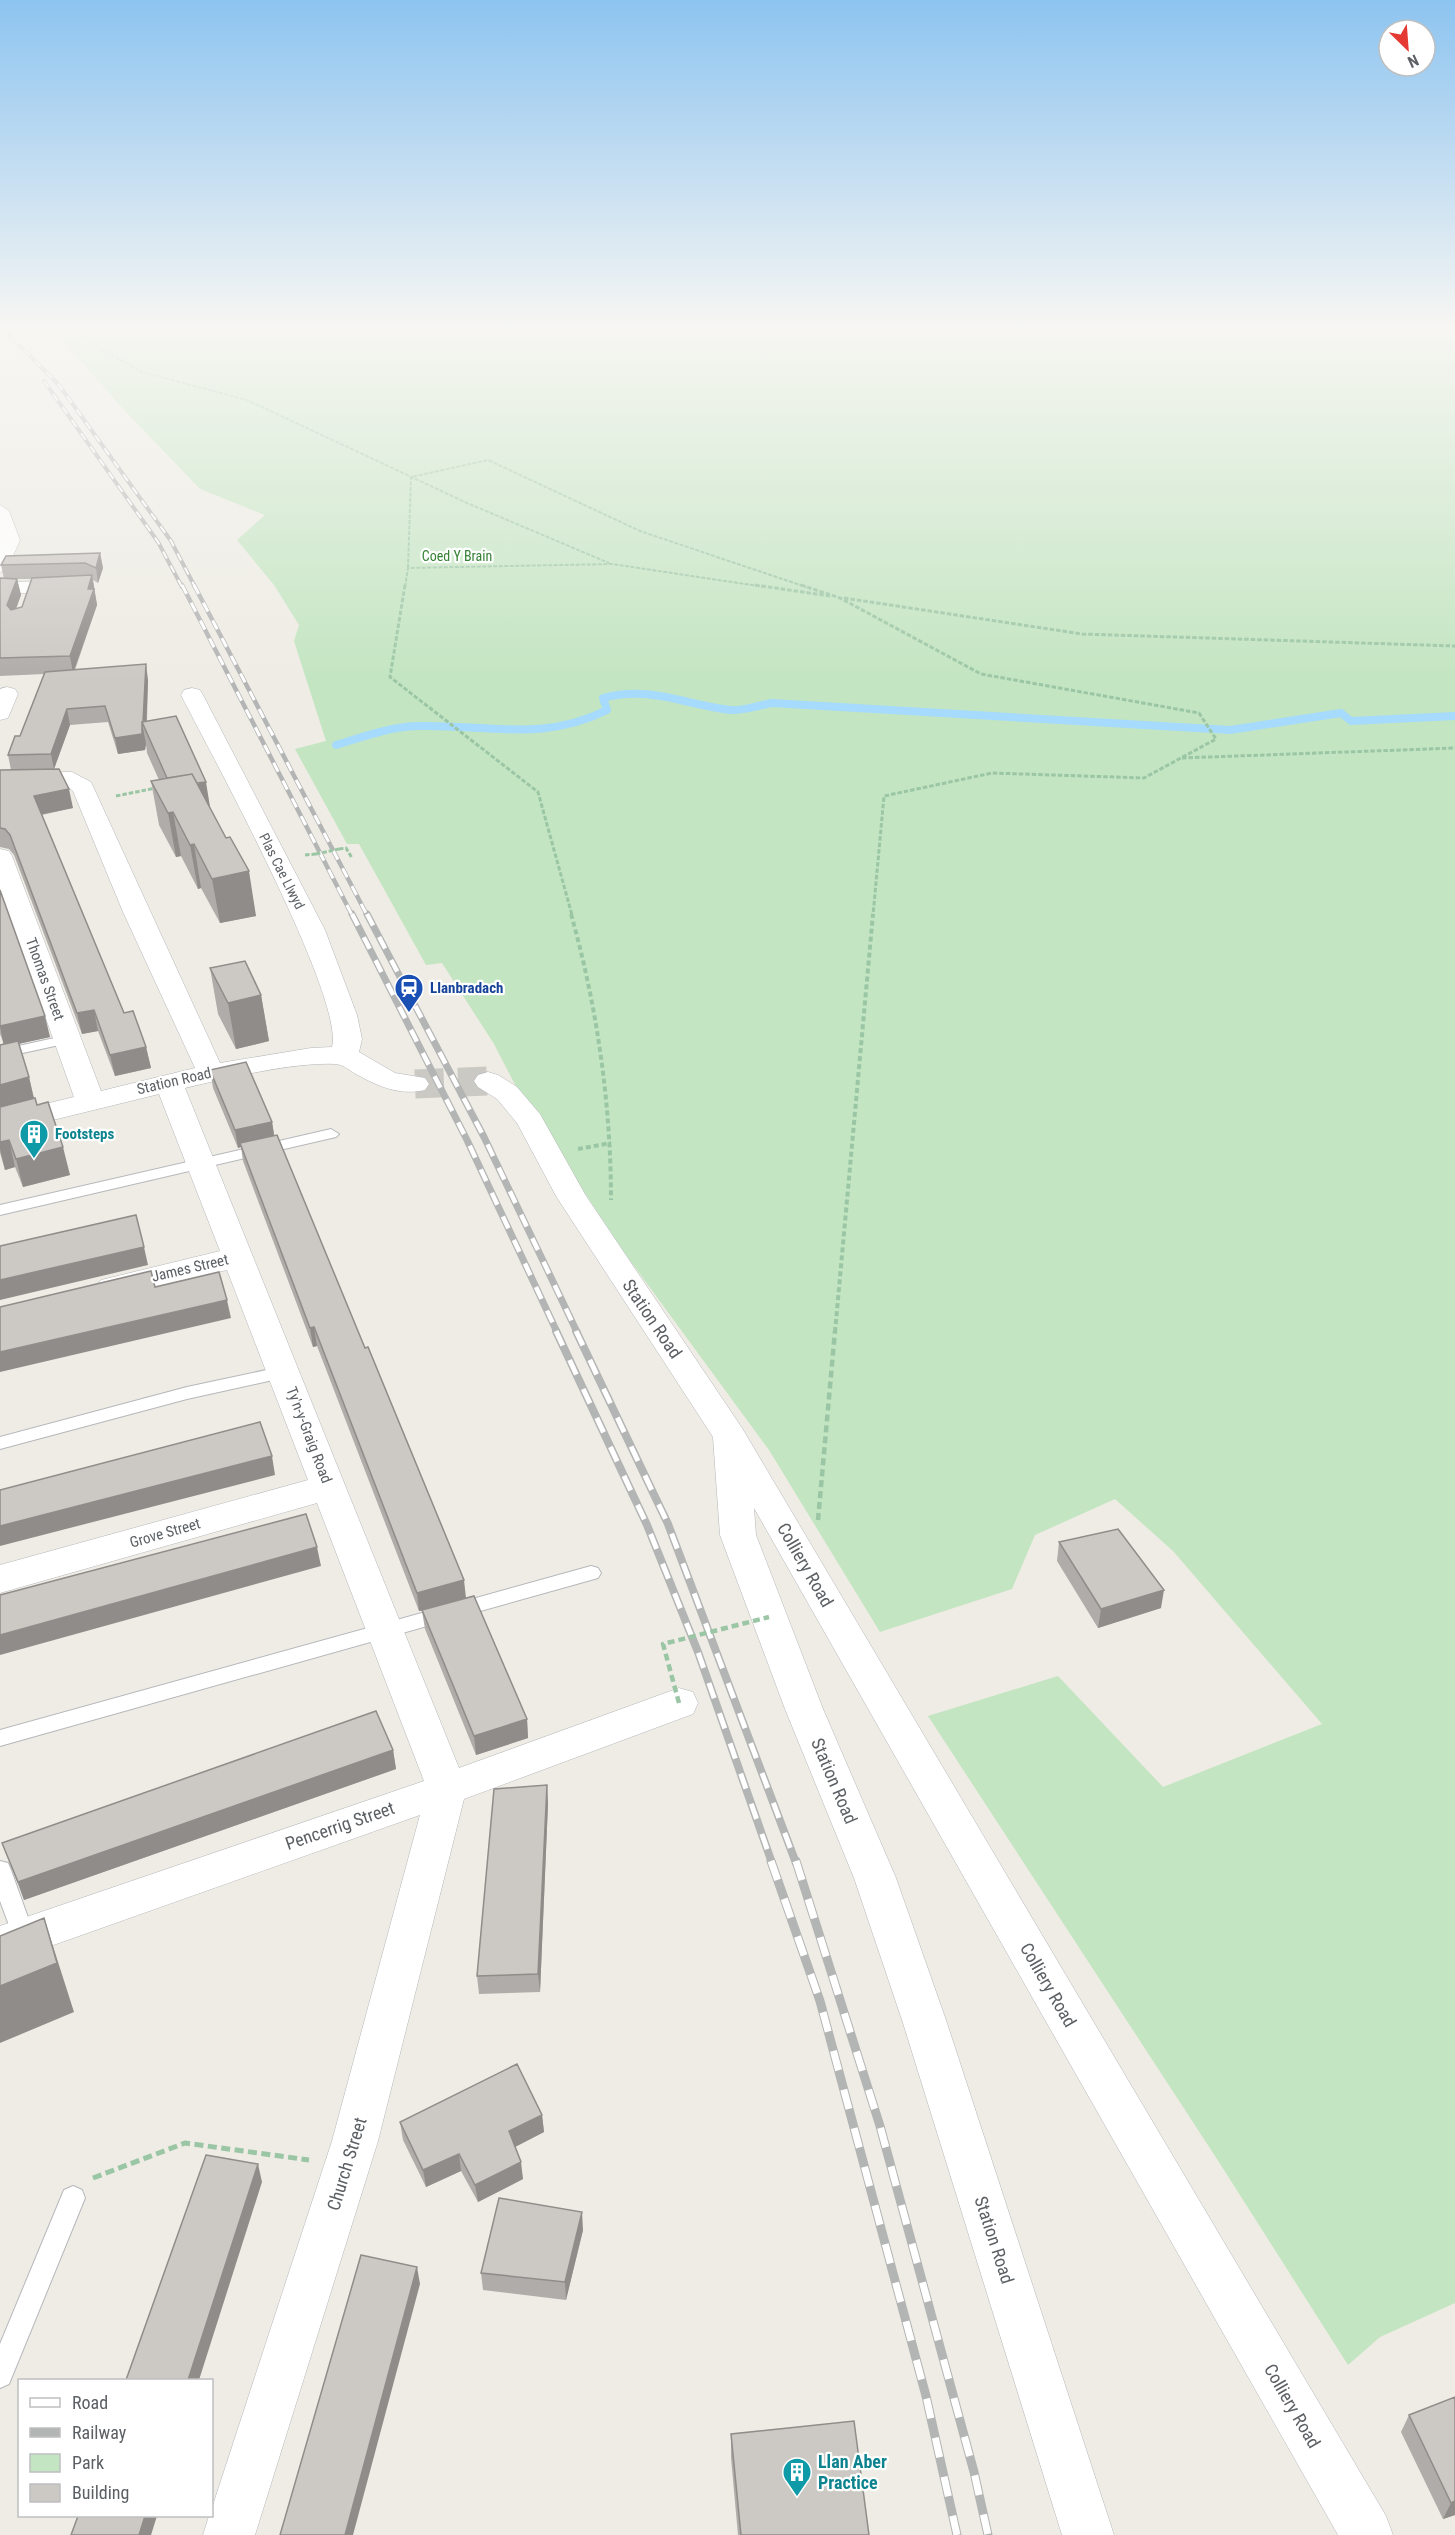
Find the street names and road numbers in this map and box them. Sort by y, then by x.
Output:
street label: Plas Cae Llwyd [256,830,308,912]
street label: Thomas Street [22,935,68,1023]
street label: Station Road [135,1064,213,1098]
street label: James Street [150,1250,230,1286]
street label: Station Road [618,1275,686,1362]
street label: Ty'n-y-Graig Road [282,1384,336,1486]
street label: Grove Street [128,1514,202,1552]
street label: Colliery Road [773,1519,838,1610]
street label: Station Road [807,1735,862,1827]
street label: Pencerrig Street [282,1797,397,1854]
street label: Colliery Road [1016,1939,1081,2030]
street label: Church Street [322,2115,371,2213]
street label: Station Road [970,2193,1018,2286]
street label: Colliery Road [1260,2360,1325,2451]

